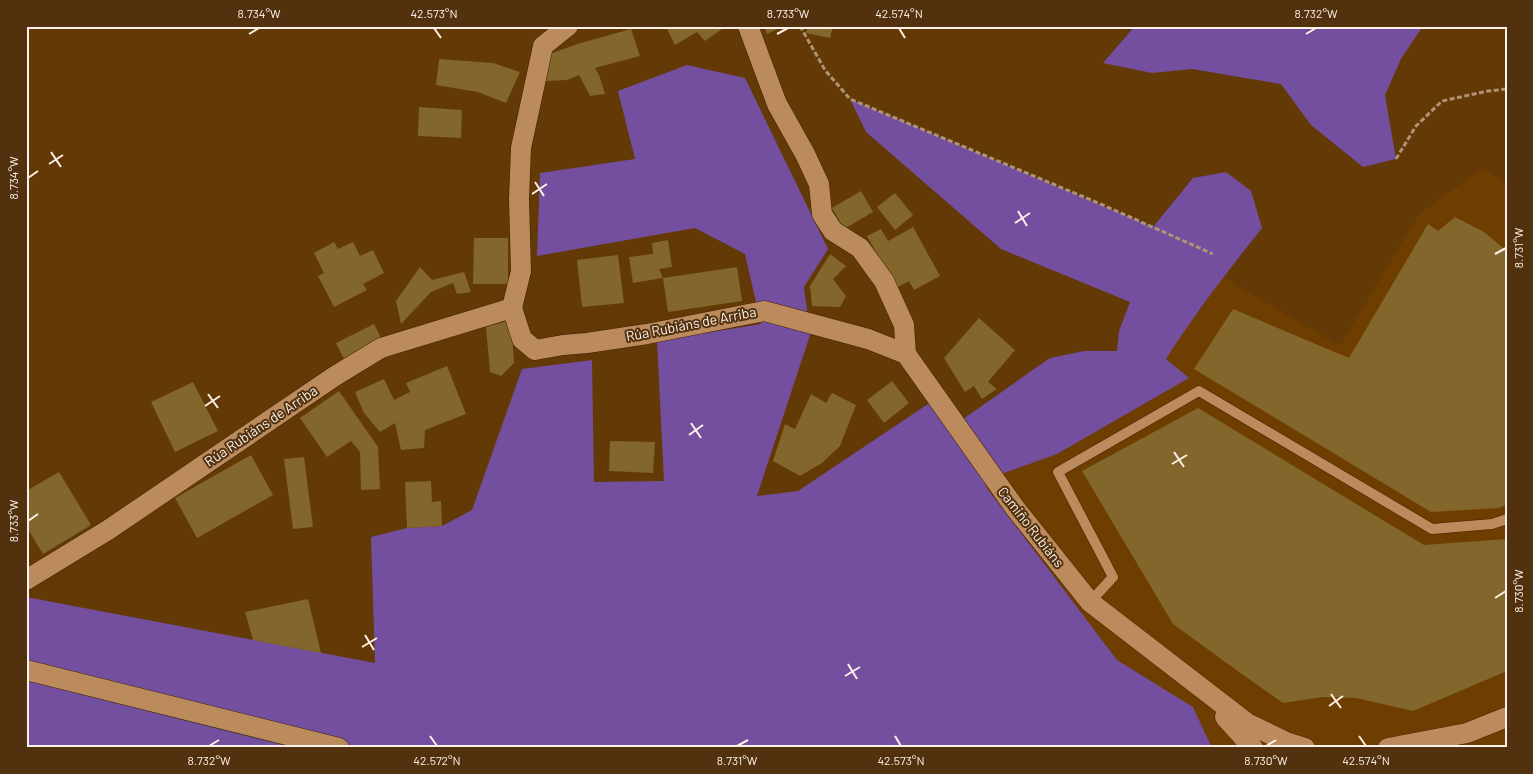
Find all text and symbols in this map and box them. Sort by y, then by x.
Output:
text: 8.734°W [237,6,281,20]
text: 42.573°N [410,6,458,20]
text: 8.733°W [767,6,810,20]
text: 42.574°N [875,6,923,20]
text: 8.732°W [1295,6,1338,20]
text: 8.734°W [6,156,20,200]
text: 8.731°W [1511,227,1525,268]
street label: Rúa Rubiáns de Arriba [624,303,758,344]
street label: Rúa Rubiáns de Arriba [201,381,320,470]
street label: Camiño Rubiáns [995,483,1068,571]
text: 8.733°W [6,499,20,542]
text: 8.730°W [1511,569,1525,613]
text: 8.732°W [188,753,231,767]
text: 42.572°N [413,753,461,767]
text: 8.731°W [717,753,758,767]
text: 42.573°N [877,753,925,767]
text: 8.730°W [1244,753,1288,767]
text: 42.574°N [1342,753,1390,767]

